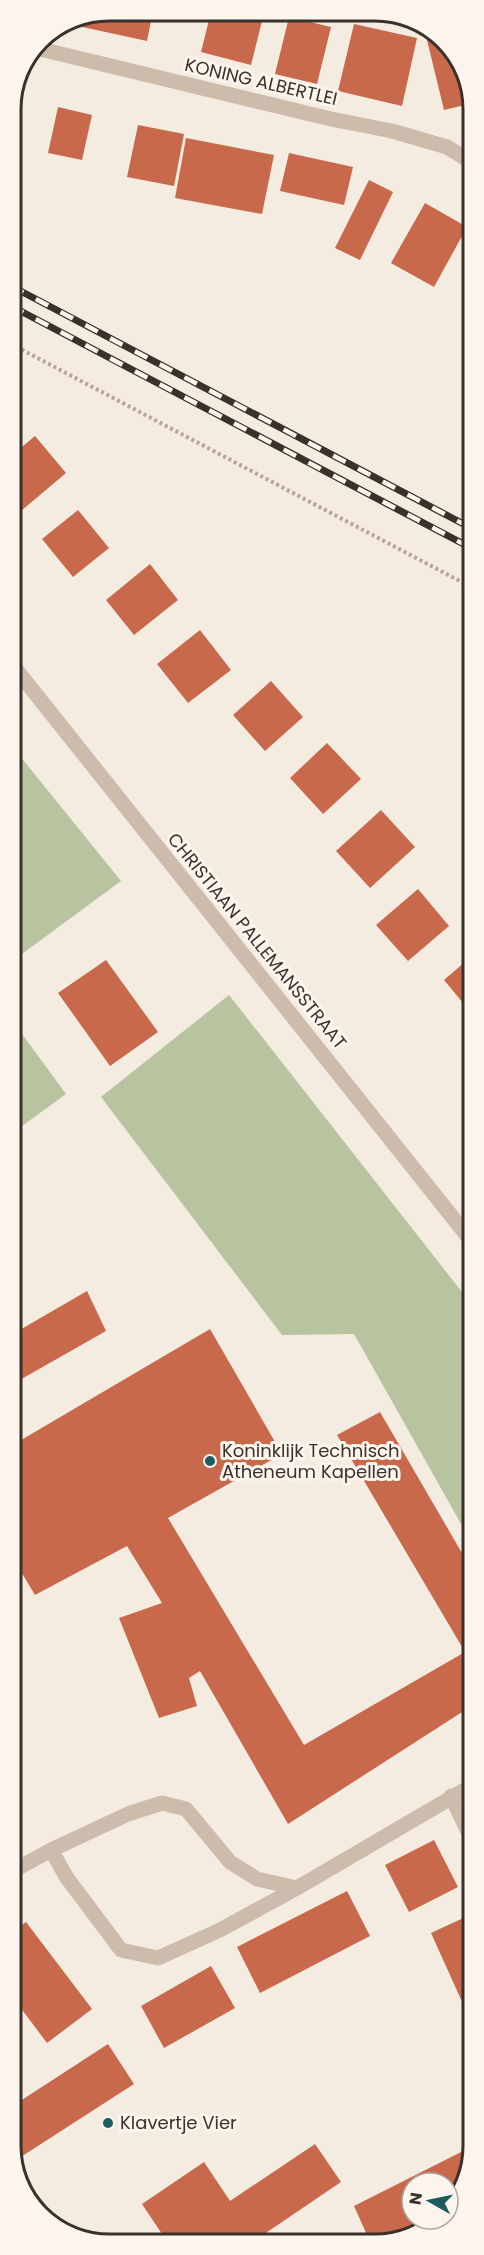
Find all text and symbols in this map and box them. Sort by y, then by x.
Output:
street label: KONING ALBERTLEI [182,52,340,111]
street label: CHRISTIAAN PALLEMANSSTRAAT [162,827,353,1054]
place label: Koninklijk Technisch Atheneum Kapellen [222,1438,400,1484]
marker: Koninklijk Technisch Atheneum Kapellen [203,1454,217,1468]
place label: Klavertje Vier [120,2110,237,2135]
marker: Klavertje Vier [101,2116,115,2130]
north arrow [400,2171,460,2231]
text: N [403,2191,428,2206]

